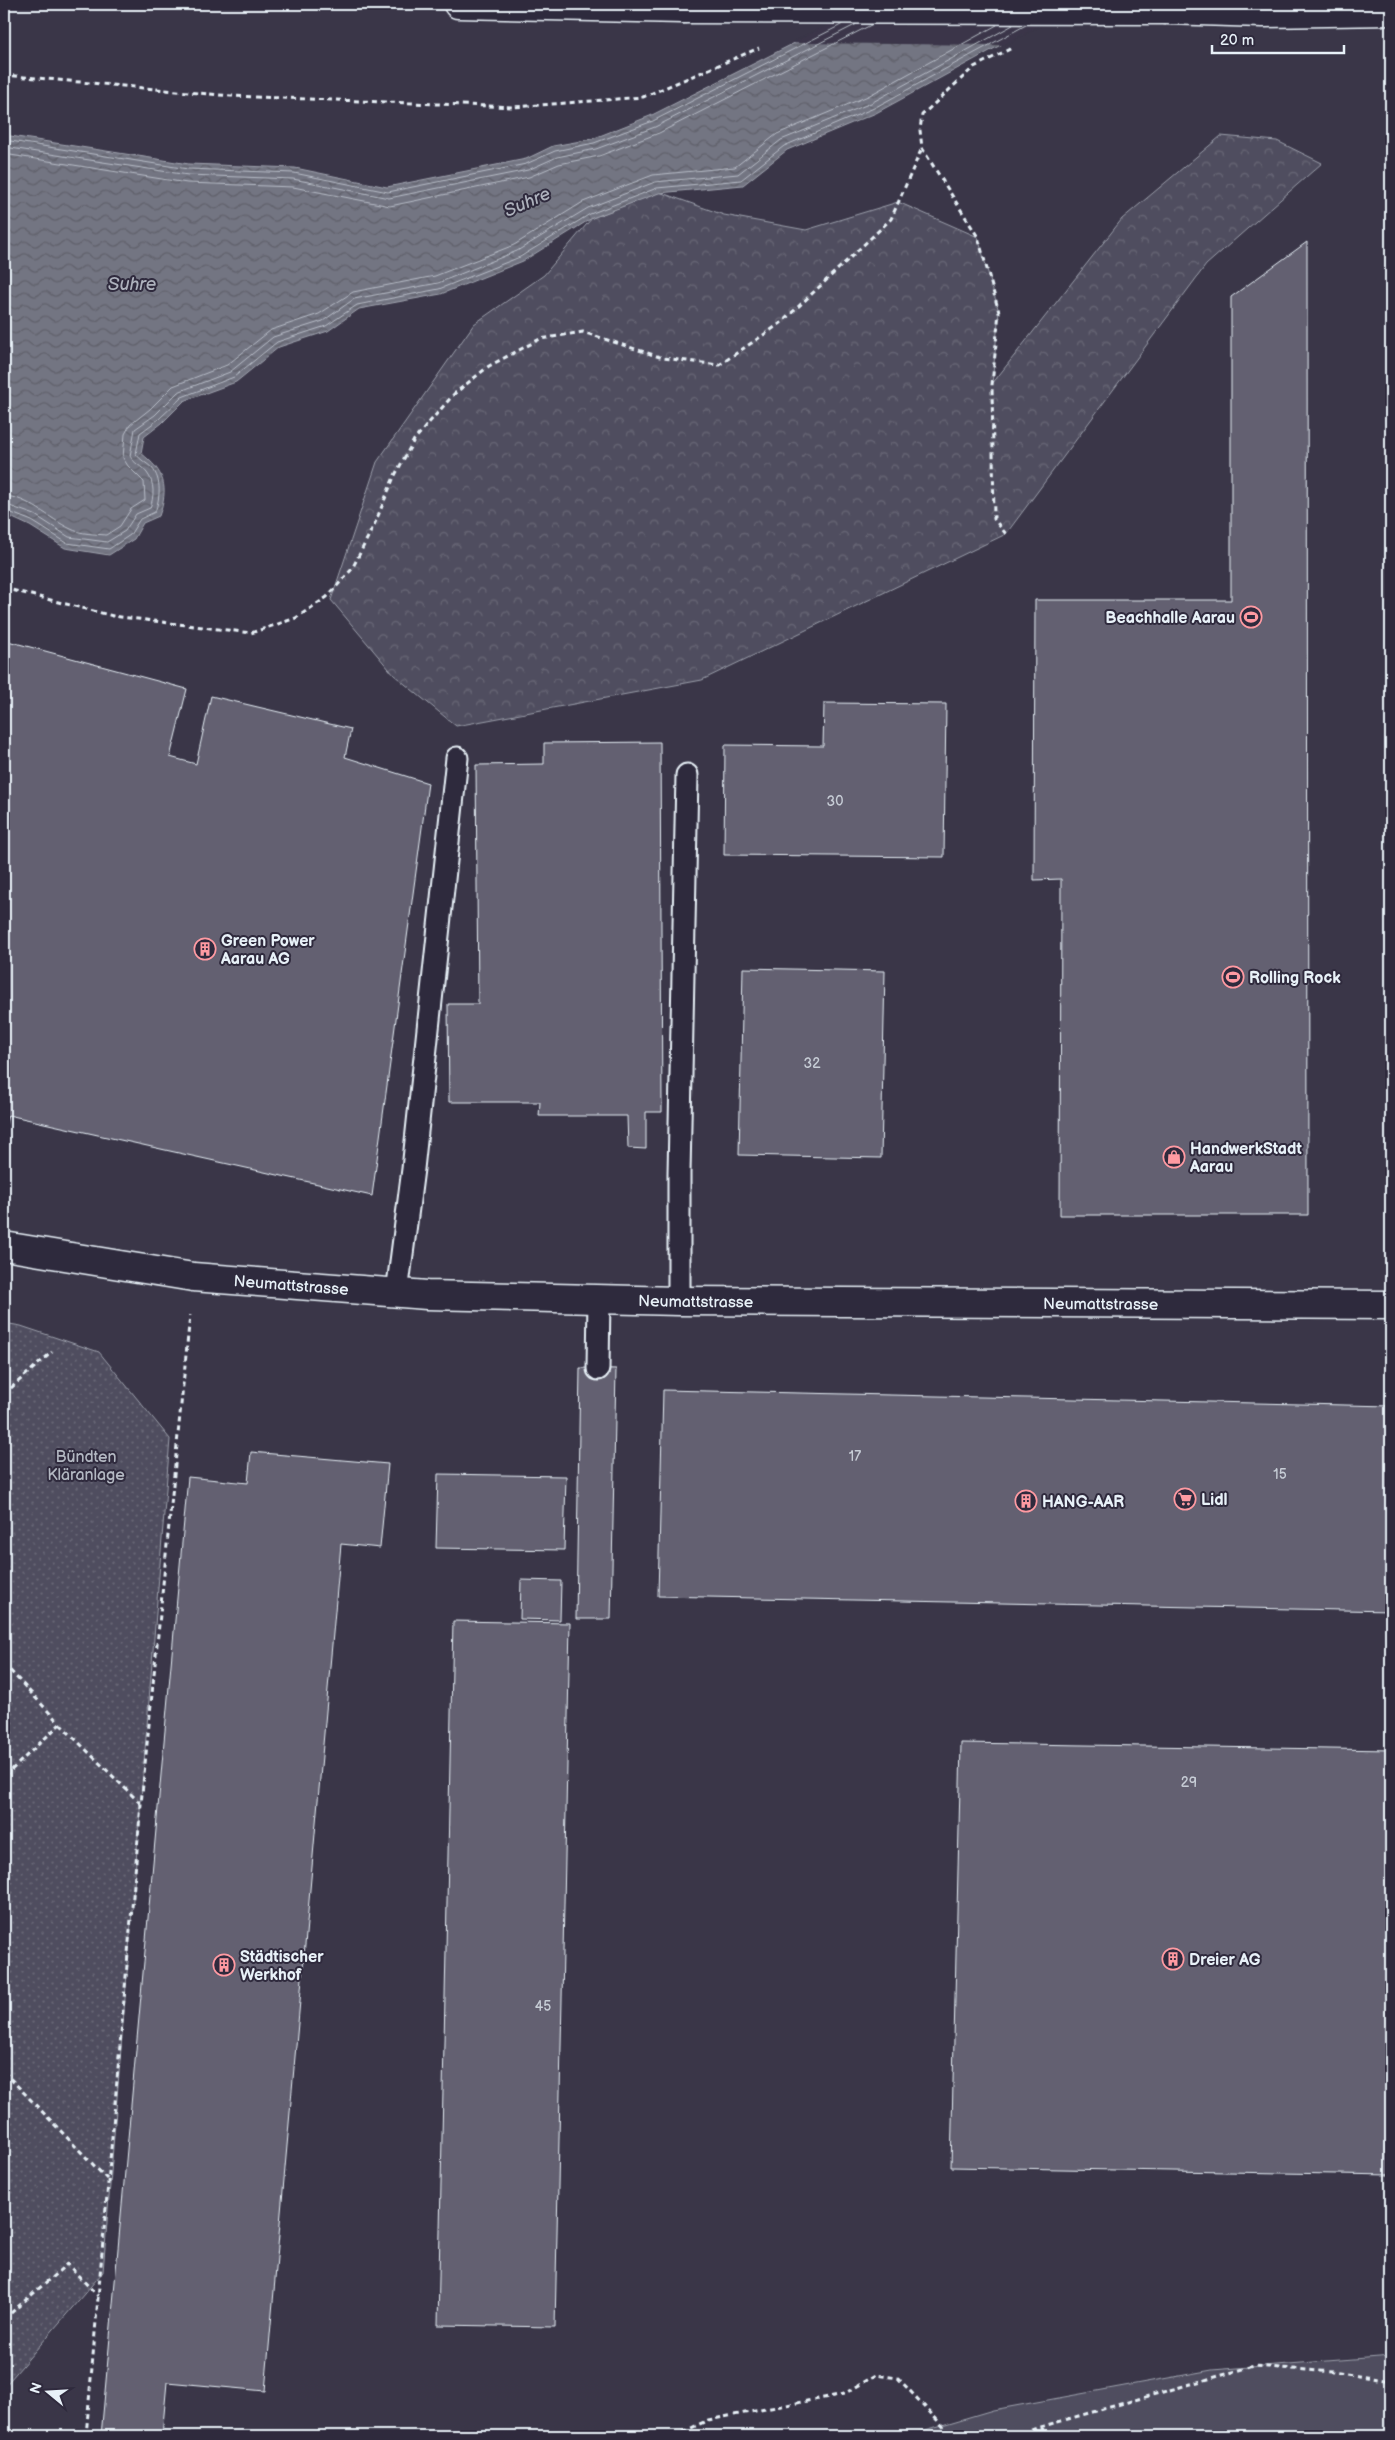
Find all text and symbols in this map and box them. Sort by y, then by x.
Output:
scale bar [1212,22,1345,54]
text: 20 m [1220,31,1254,50]
water label: Suhre [501,183,554,222]
water label: Suhre [108,274,156,295]
sports icon: Beachhalle Aarau [1239,605,1263,629]
place label: Beachhalle Aarau [1105,609,1235,628]
house number: 30 [827,793,843,810]
place label: Green Power Aarau AG [220,932,315,969]
building icon: Green Power Aarau AG [193,937,217,961]
sports icon: Rolling Rock [1221,965,1245,989]
place label: Rolling Rock [1249,969,1341,988]
house number: 32 [804,1055,821,1072]
place label: HandwerkStadt Aarau [1189,1140,1302,1177]
shop icon: HandwerkStadt Aarau [1162,1145,1186,1169]
street label: Neumattstrasse [233,1272,350,1300]
street label: Neumattstrasse [638,1292,754,1312]
street label: Neumattstrasse [1043,1295,1159,1315]
park label: Bündten Kläranlage [47,1448,125,1485]
house number: 17 [849,1448,861,1465]
house number: 15 [1273,1466,1287,1483]
supermarket icon: Lidl [1173,1487,1197,1511]
building icon: HANG-AAR [1014,1489,1038,1513]
place label: Lidl [1201,1491,1228,1510]
place label: HANG-AAR [1042,1493,1124,1512]
house number: 29 [1181,1774,1197,1791]
building icon: Dreier AG [1161,1947,1185,1971]
place label: Städtischer Werkhof [240,1948,324,1985]
place label: Dreier AG [1189,1951,1261,1970]
building icon: Städtischer Werkhof [212,1953,236,1977]
house number: 45 [535,1998,551,2015]
north arrow [22,2368,72,2418]
text: N [26,2381,46,2396]

